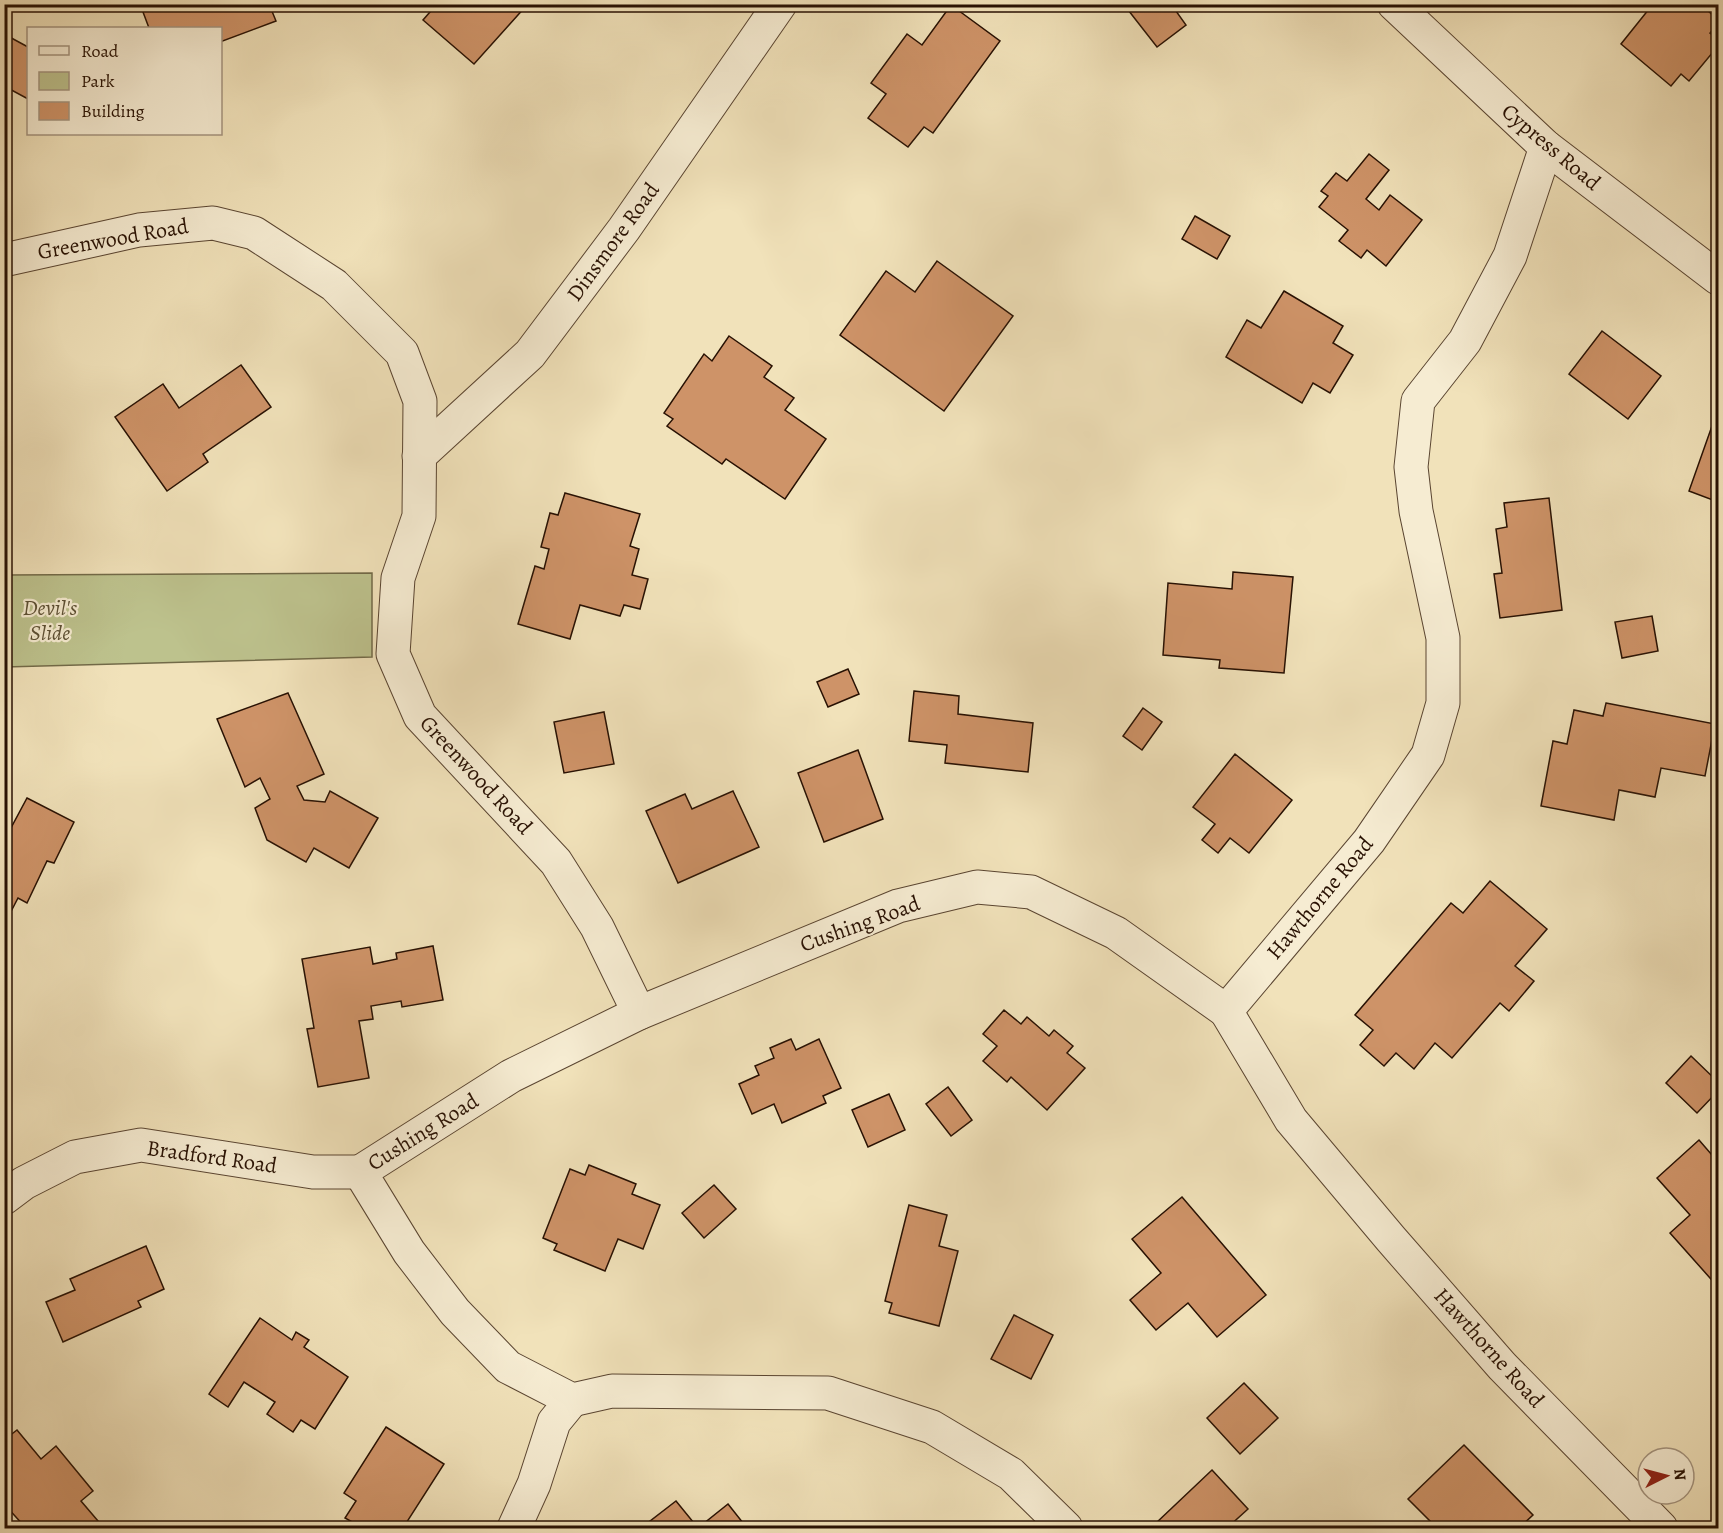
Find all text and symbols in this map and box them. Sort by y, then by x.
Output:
legend [27,27,222,135]
text: Road [81,39,119,63]
text: Park [81,69,115,93]
street label: Cypress Road [1495,97,1607,197]
text: Building [81,99,145,123]
street label: Dinsmore Road [560,176,666,307]
street label: Greenwood Road [35,211,191,267]
park label: Devil's Slide [23,593,78,648]
street label: Greenwood Road [413,709,539,841]
street label: Hawthorne Road [1260,830,1380,966]
street label: Cushing Road [796,888,924,960]
street label: Cushing Road [362,1086,484,1178]
street label: Bradford Road [145,1133,279,1181]
street label: Hawthorne Road [1427,1281,1551,1415]
north arrow [1636,1446,1696,1506]
text: N [1668,1468,1692,1482]

